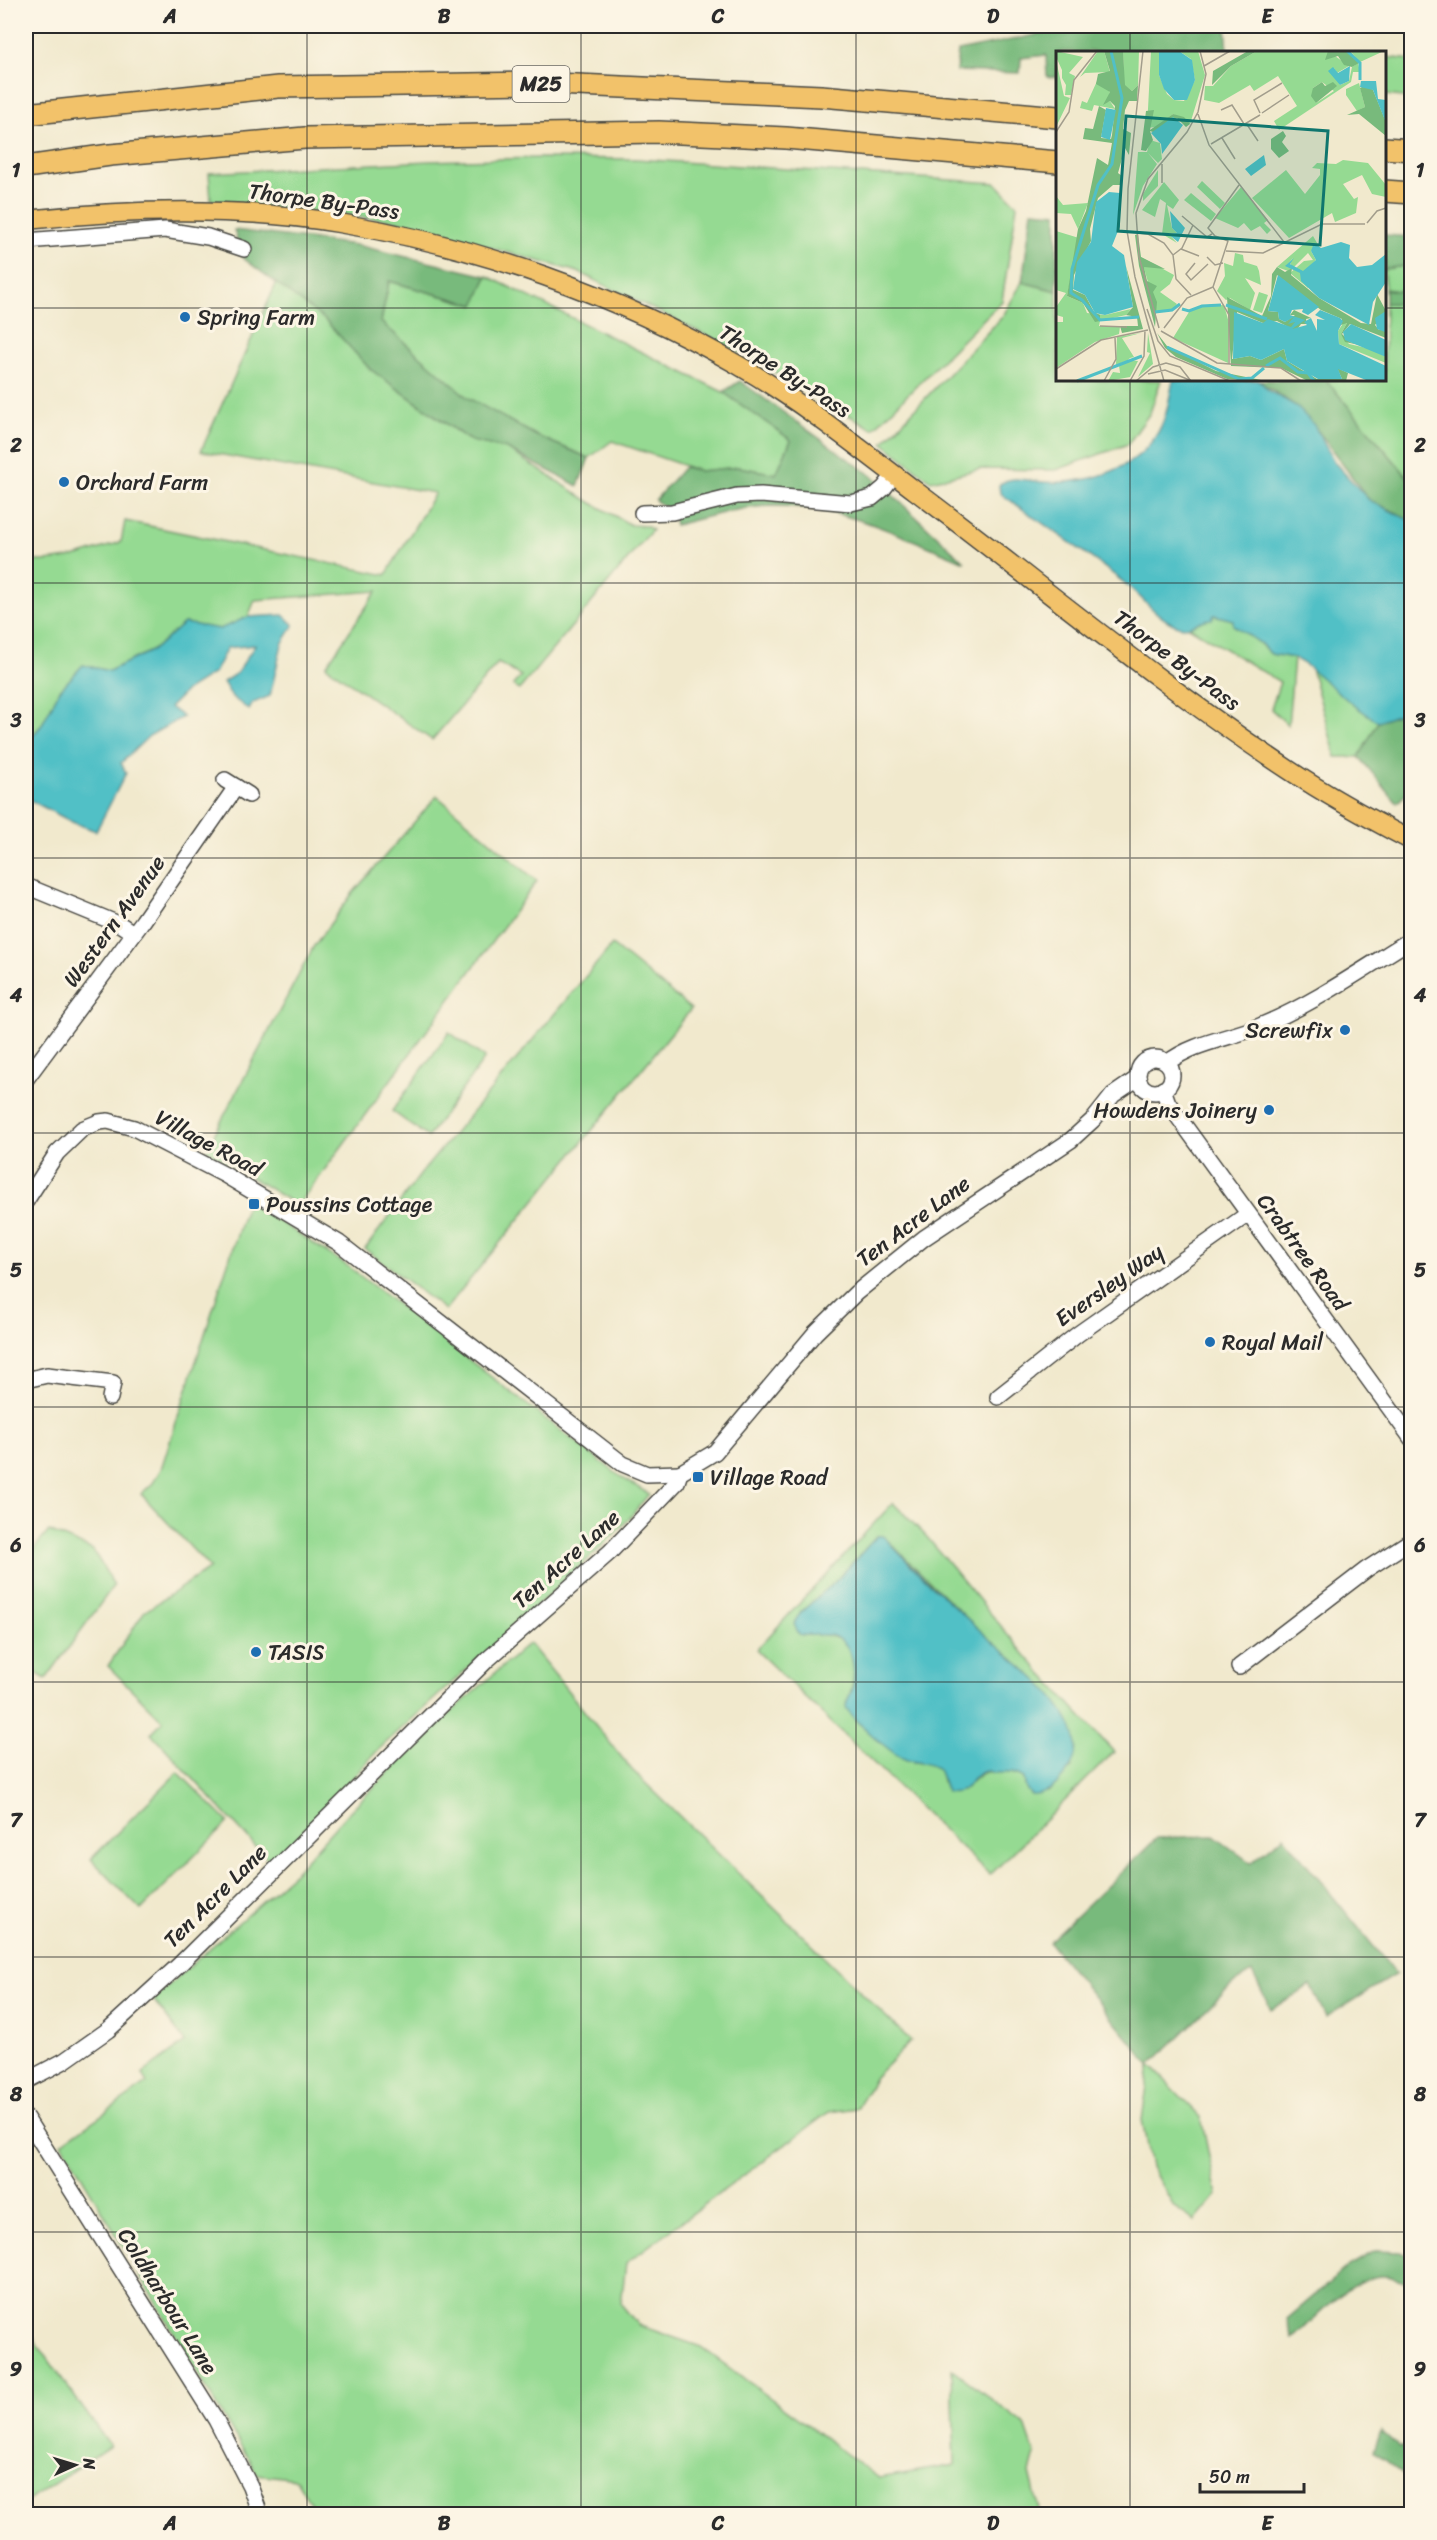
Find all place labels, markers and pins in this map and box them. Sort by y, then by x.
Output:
place label: Spring Farm [197,298,315,337]
marker: Spring Farm [178,310,192,324]
place label: Orchard Farm [76,463,208,502]
marker: Orchard Farm [57,475,71,489]
place label: Screwfix [1245,1011,1334,1050]
marker: Screwfix [1338,1023,1352,1037]
place label: Howdens Joinery [1093,1091,1258,1130]
marker: Howdens Joinery [1262,1103,1276,1117]
place label: Poussins Cottage [266,1185,433,1224]
marker: Poussins Cottage [247,1197,261,1211]
place label: Royal Mail [1222,1323,1324,1362]
marker: Royal Mail [1203,1335,1217,1349]
place label: Village Road [710,1458,829,1497]
marker: Village Road [691,1470,705,1484]
place label: TASIS [268,1633,325,1672]
marker: TASIS [249,1645,263,1659]

